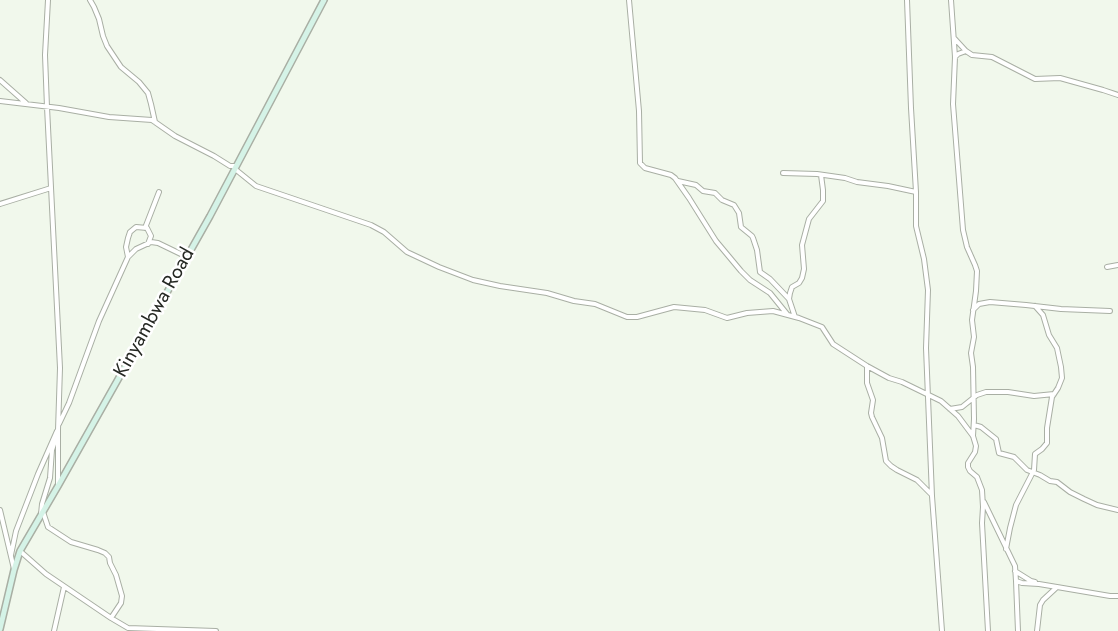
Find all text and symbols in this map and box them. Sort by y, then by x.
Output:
street label: Kinyambwa Road [110,244,200,382]

